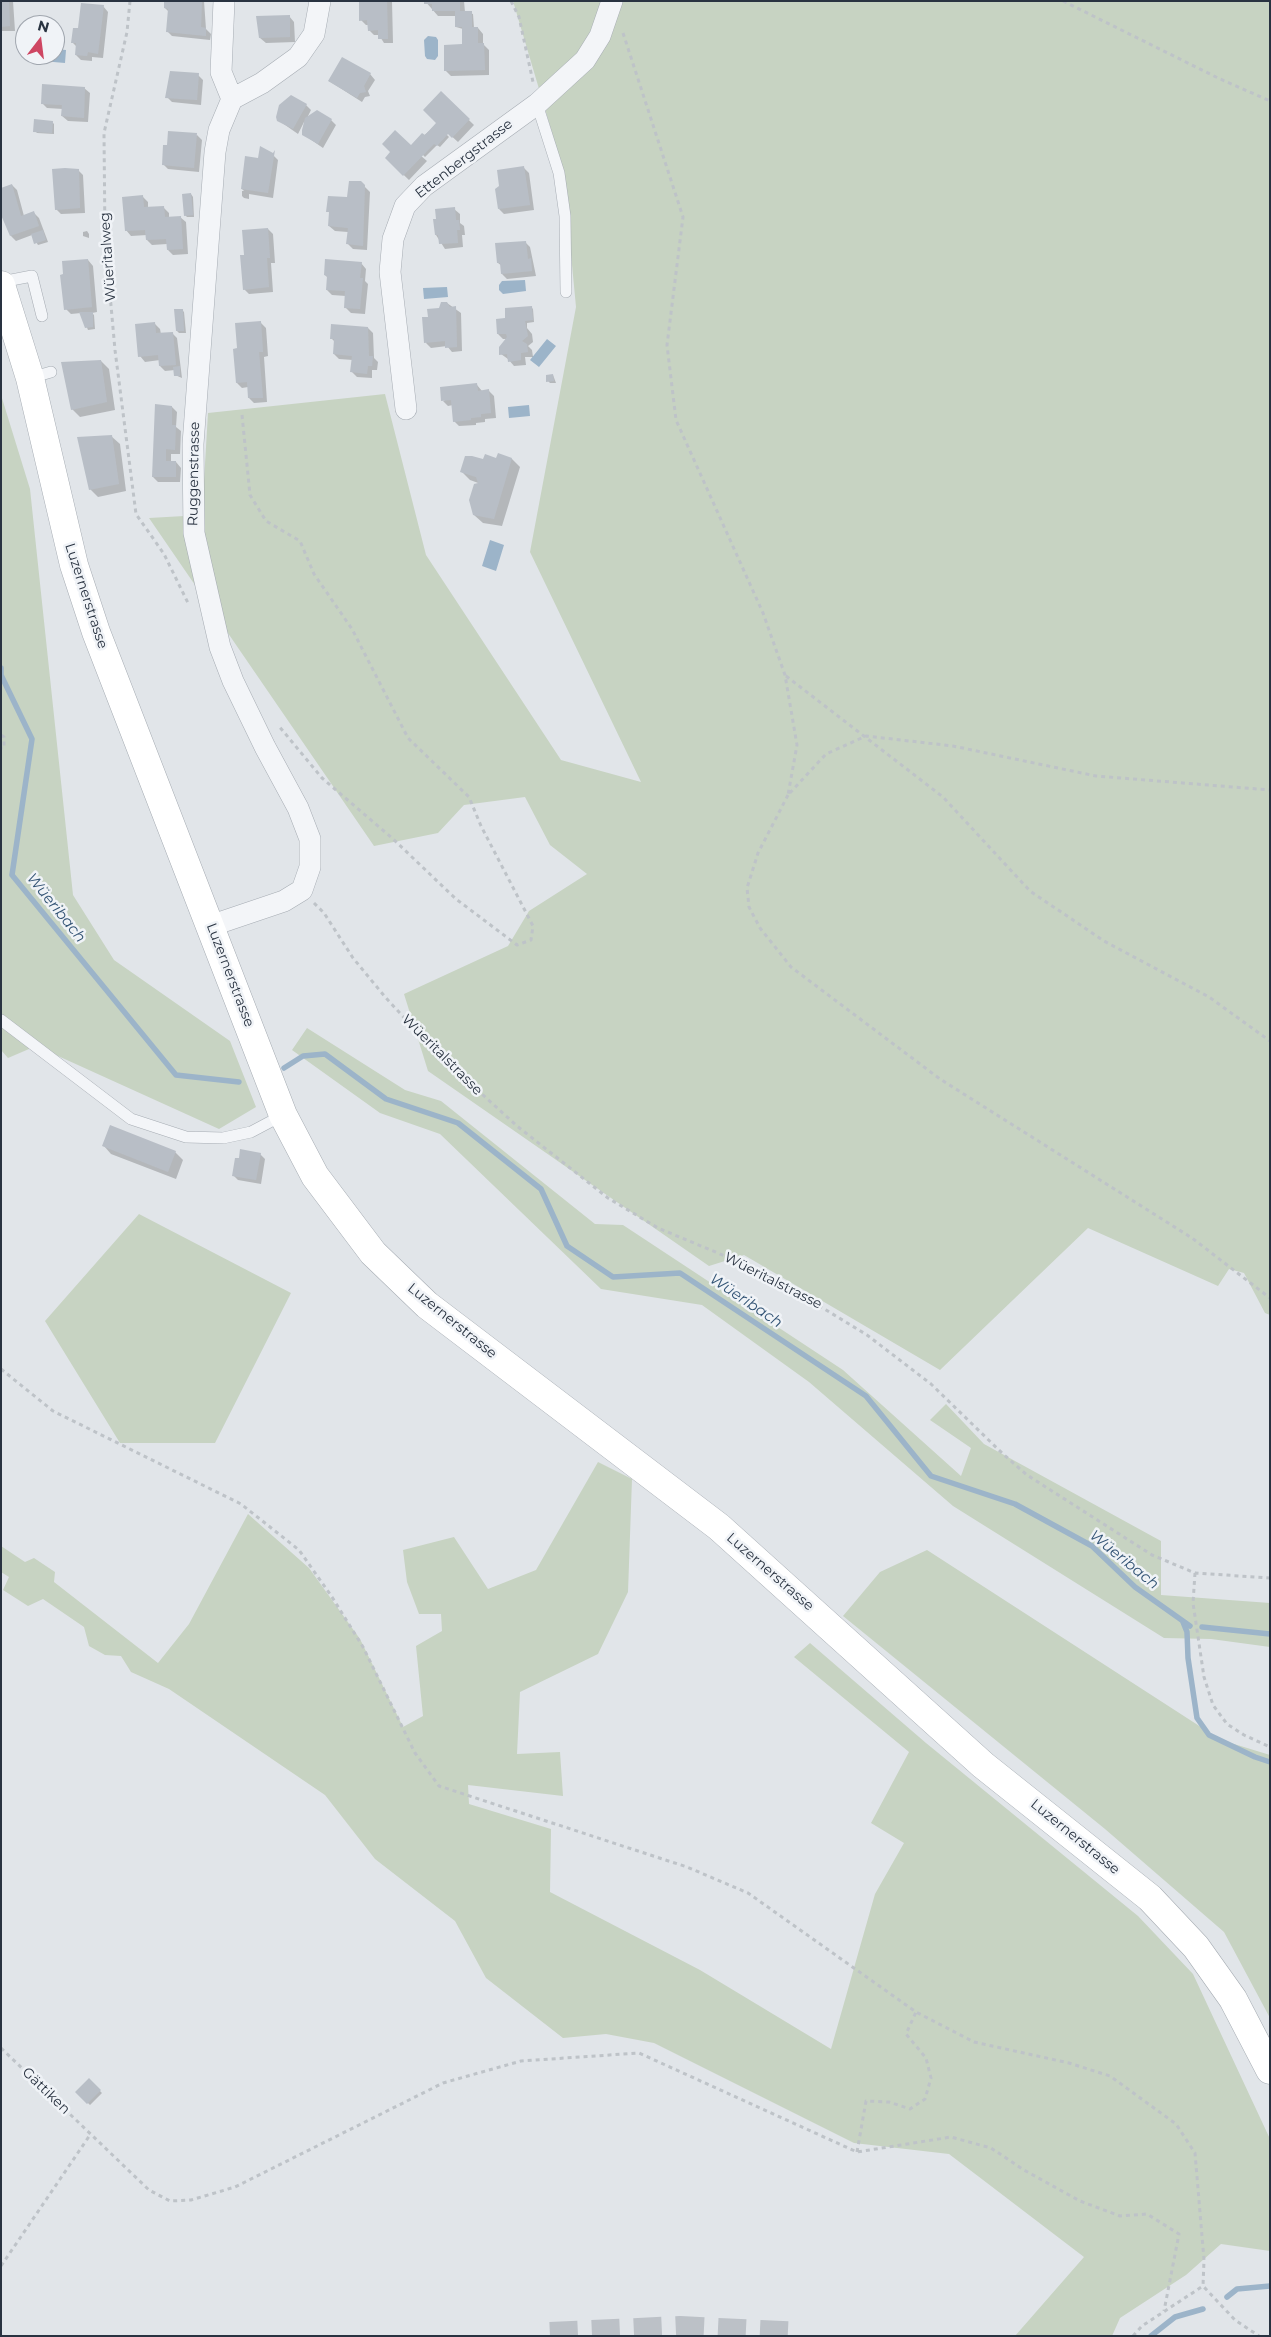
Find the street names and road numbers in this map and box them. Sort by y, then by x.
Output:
street label: Ettenbergstrasse [412,116,516,202]
street label: Wüeritalweg [96,212,120,302]
street label: Ruggenstrasse [185,422,203,526]
street label: Luzernerstrasse [61,541,111,651]
street label: Luzernerstrasse [202,921,258,1029]
street label: Wüeritalstrasse [398,1011,486,1099]
street label: Wüeritalstrasse [721,1249,825,1313]
street label: Luzernerstrasse [404,1280,500,1362]
street label: Luzernerstrasse [723,1530,817,1614]
street label: Luzernerstrasse [1027,1796,1123,1878]
street label: Gättiken [19,2064,73,2118]

